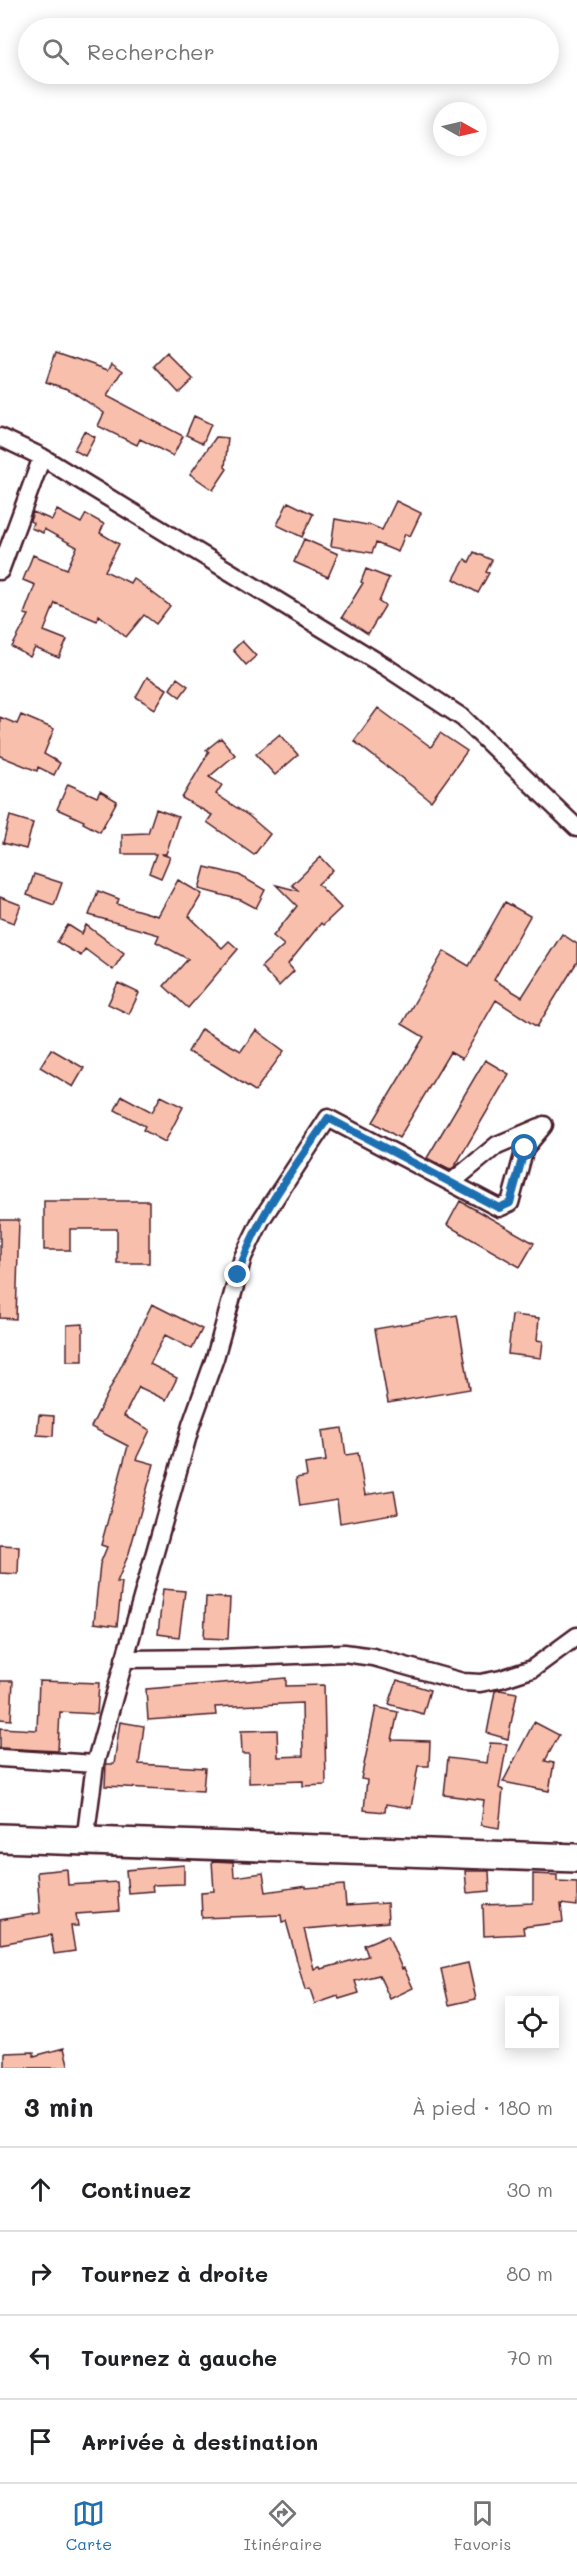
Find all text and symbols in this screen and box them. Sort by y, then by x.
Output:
search box [18,18,559,84]
icon: search [39,35,72,68]
text: Rechercher [87,37,215,66]
north arrow [433,102,487,156]
route start [511,1134,537,1160]
route end [224,1261,250,1287]
map controls [505,1996,559,2050]
button: locate [505,1996,559,2050]
text: 3 min [24,2090,93,2124]
text: À pied · 180 m [412,2094,553,2120]
icon: ahead [24,2173,57,2206]
text: Continuez [81,2175,191,2204]
text: 30 m [507,2176,553,2202]
icon: right [24,2257,57,2290]
text: Tournez à droite [81,2259,268,2288]
text: 80 m [506,2260,553,2286]
icon: left [24,2341,57,2374]
text: Tournez à gauche [81,2343,277,2372]
text: 70 m [507,2344,553,2370]
icon: arrive [24,2425,57,2458]
text: Arrivée à destination [81,2427,318,2456]
tab: Carte [66,2497,112,2554]
tab: Itinéraire [244,2497,322,2554]
tab: Favoris [454,2497,511,2554]

